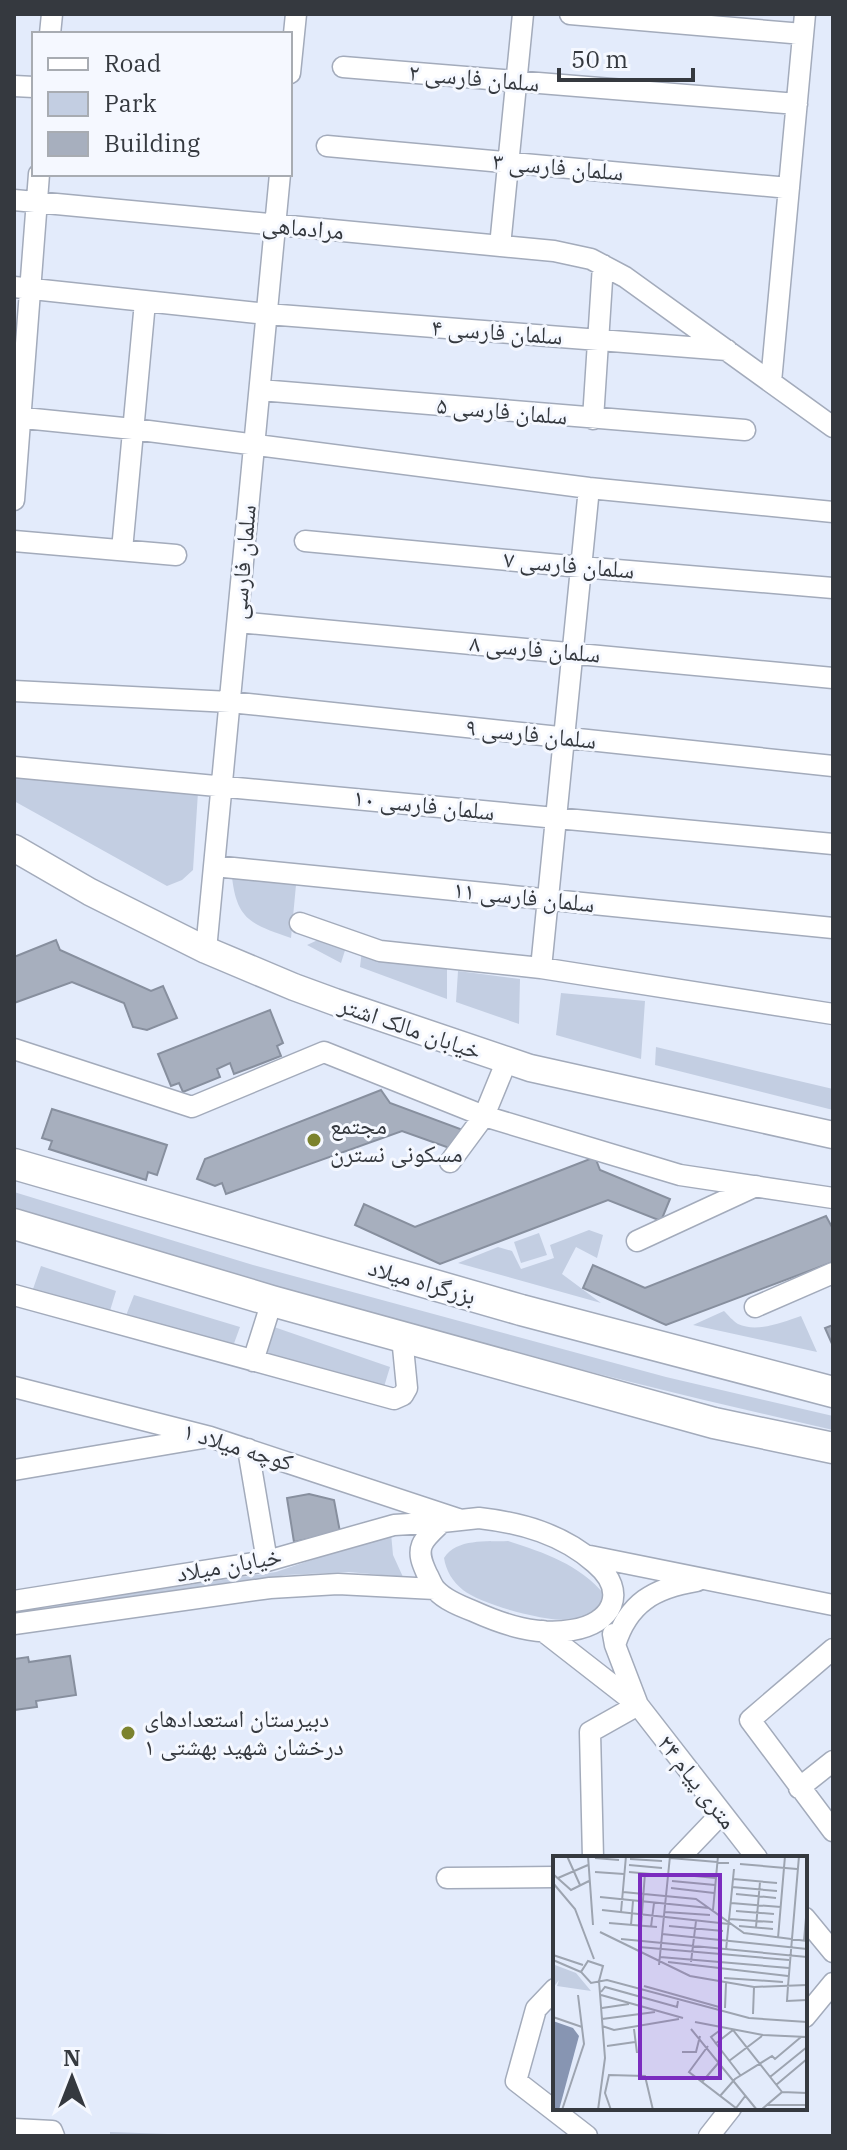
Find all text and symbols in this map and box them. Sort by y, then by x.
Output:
legend [32,32,292,176]
scale bar [559,32,693,82]
text: 50 m [571,43,628,75]
text: Road [104,47,161,79]
street label: سلمان فارسی ۲ [407,55,541,99]
text: Park [104,87,156,119]
text: Building [104,127,200,159]
street label: سلمان فارسی ۳ [491,144,625,188]
street label: مرادماهی [261,207,345,247]
street label: سلمان فارسی ۴ [430,310,564,352]
street label: سلمان فارسی ۵ [435,388,569,432]
street label: سلمان فارسی [221,503,263,621]
street label: سلمان فارسی ۷ [502,542,636,586]
street label: سلمان فارسی ۸ [468,626,602,670]
street label: سلمان فارسی ۹ [464,710,598,756]
street label: سلمان فارسی ۱۰ [352,781,496,827]
street label: سلمان فارسی ۱۱ [452,873,596,919]
street label: خیابان مالک اشتر [334,987,486,1066]
place label: مجتمع مسکونی نسترن [330,1109,463,1169]
marker: مجتمع مسکونی نسترن [305,1131,323,1149]
street label: بزرگراه میلاد [365,1250,480,1312]
street label: کوچه میلاد ۱ [179,1414,297,1478]
street label: خیابان میلاد [174,1539,284,1589]
place label: دبیرستان استعدادهای درخشان شهید بهشتی ۱ [144,1702,344,1762]
marker: دبیرستان استعدادهای درخشان شهید بهشتی ۱ [119,1724,137,1742]
street label: ۲۴ متری پیام [650,1728,745,1836]
inset map [553,1856,807,2110]
north arrow [32,2038,112,2118]
text: N [63,2043,81,2072]

